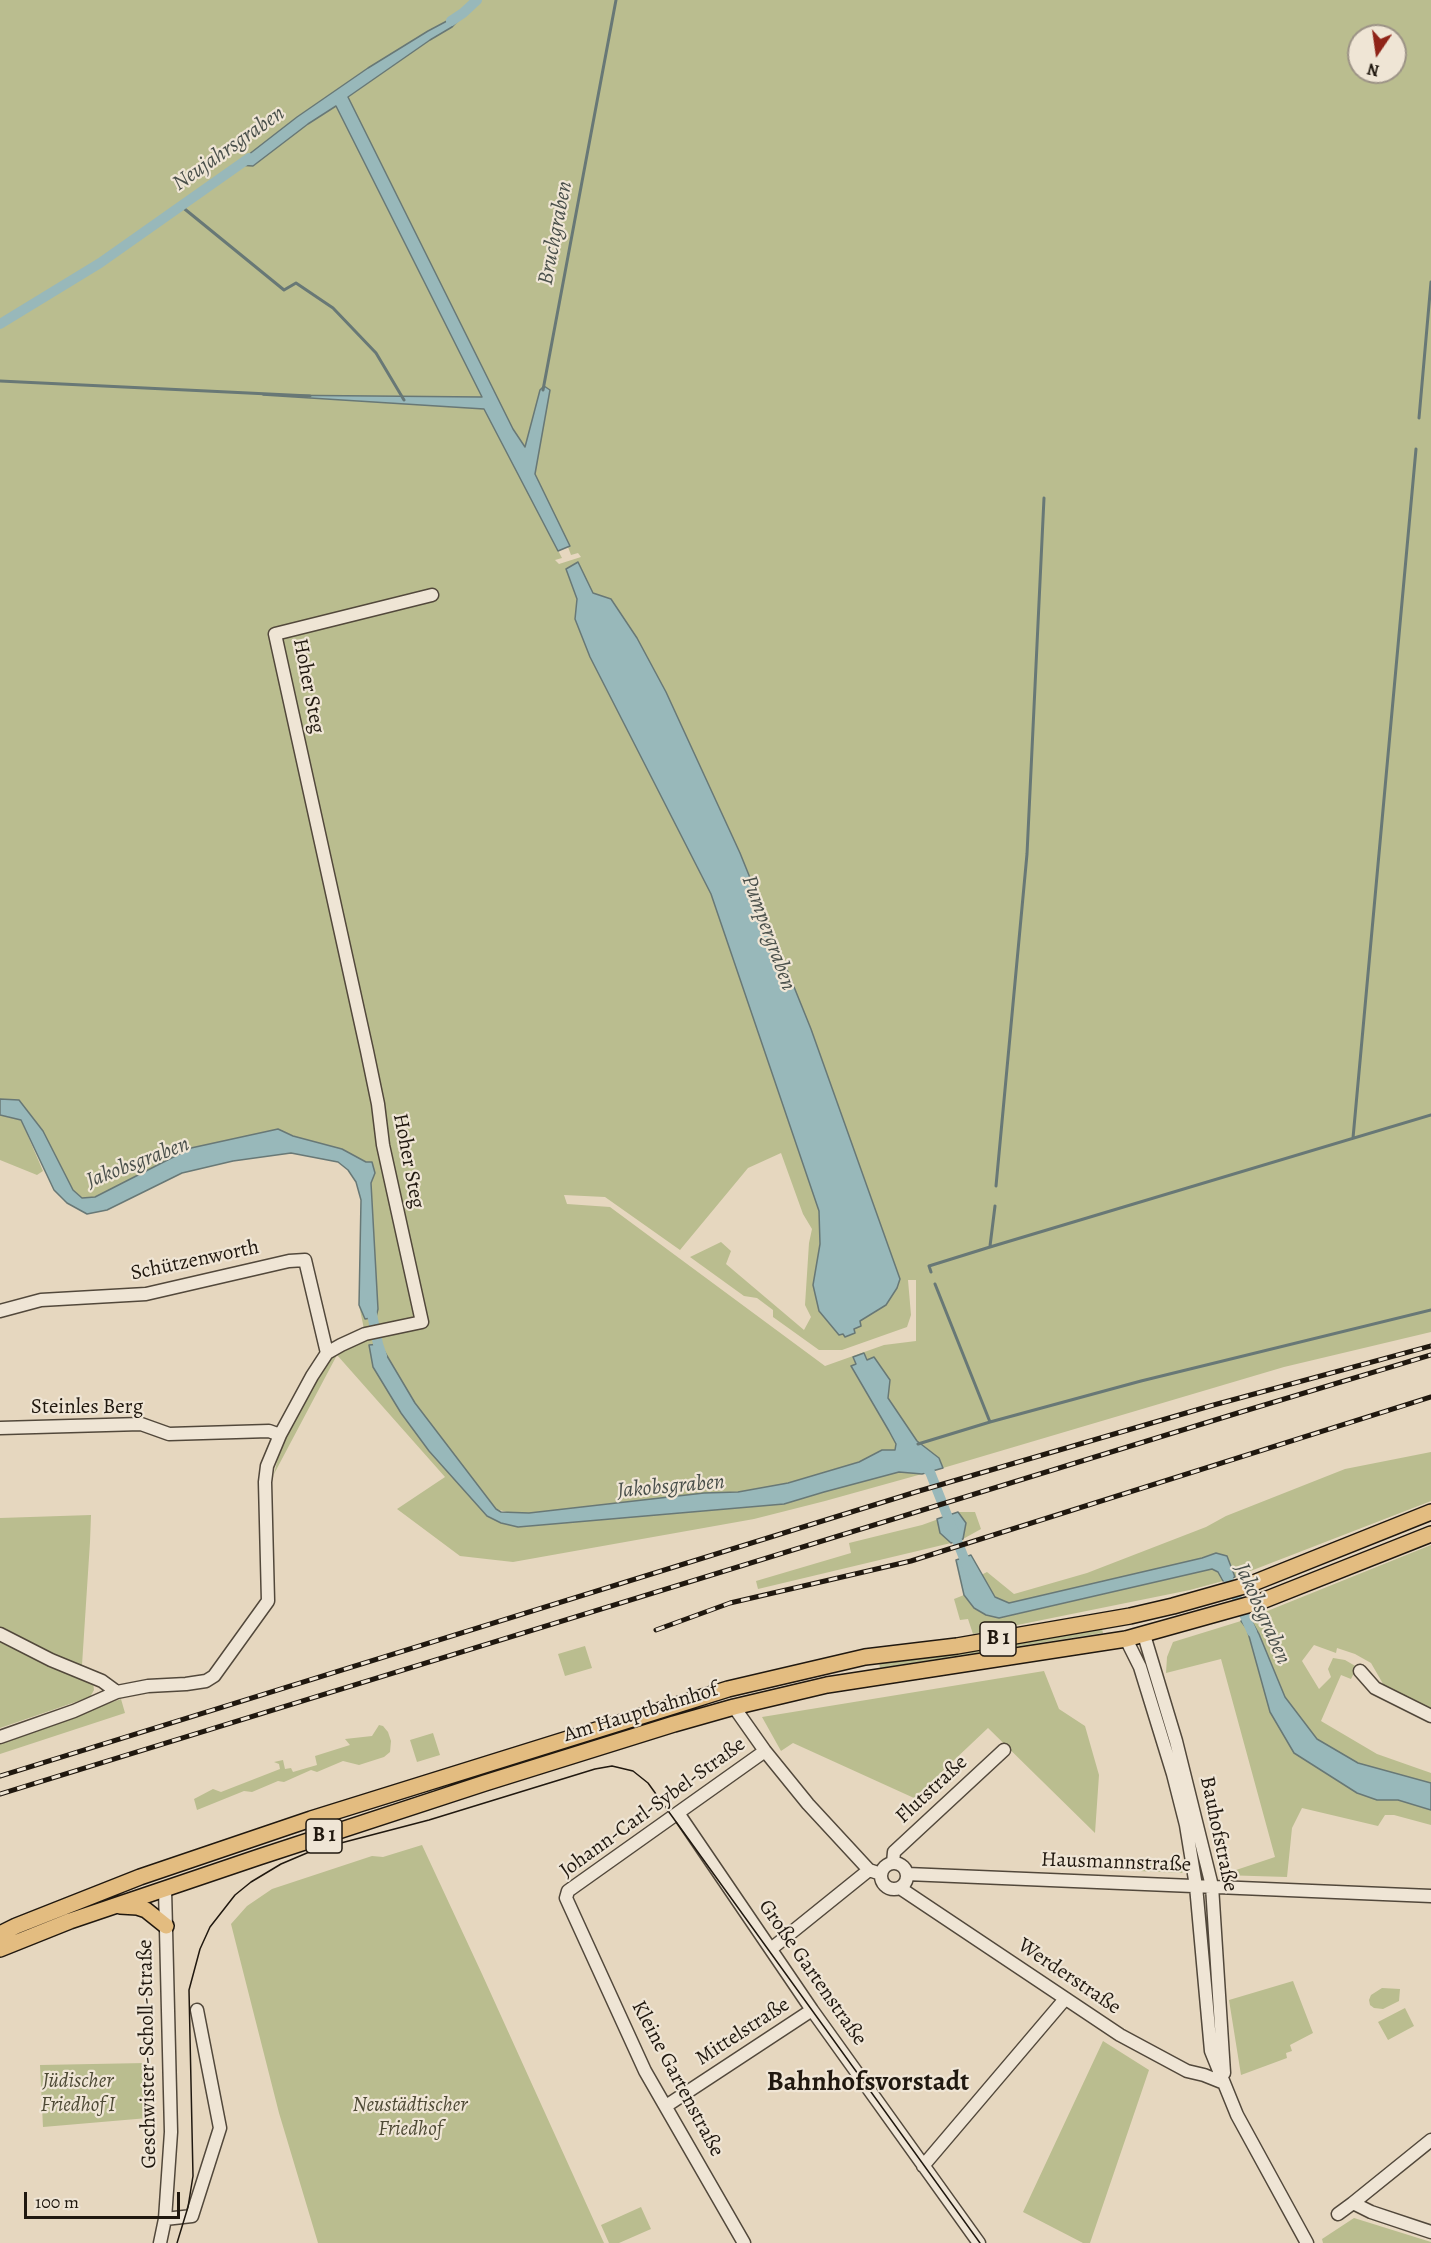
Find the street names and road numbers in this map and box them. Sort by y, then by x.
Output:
street label: Hoher Steg [286,636,330,736]
street label: Hoher Steg [386,1111,430,1211]
street label: Schützenworth [129,1235,261,1287]
street label: Steinles Berg [31,1395,143,1421]
road number: B 1 [980,1622,1016,1656]
street label: Am Hauptbahnhof [561,1678,721,1748]
street label: Johann-Carl-Sybel-Straße [555,1732,751,1884]
street label: Flutstraße [891,1750,973,1830]
street label: Bauhofstraße [1194,1774,1242,1894]
road number: B 1 [306,1819,342,1853]
street label: Hausmannstraße [1041,1848,1191,1878]
street label: Große Gartenstraße [752,1895,872,2051]
street label: Werderstraße [1013,1933,1125,2021]
street label: Geschwister-Scholl-Straße [133,1939,163,2169]
street label: Mittelstraße [691,1992,795,2072]
street label: Kleine Gartenstraße [625,1997,729,2161]

